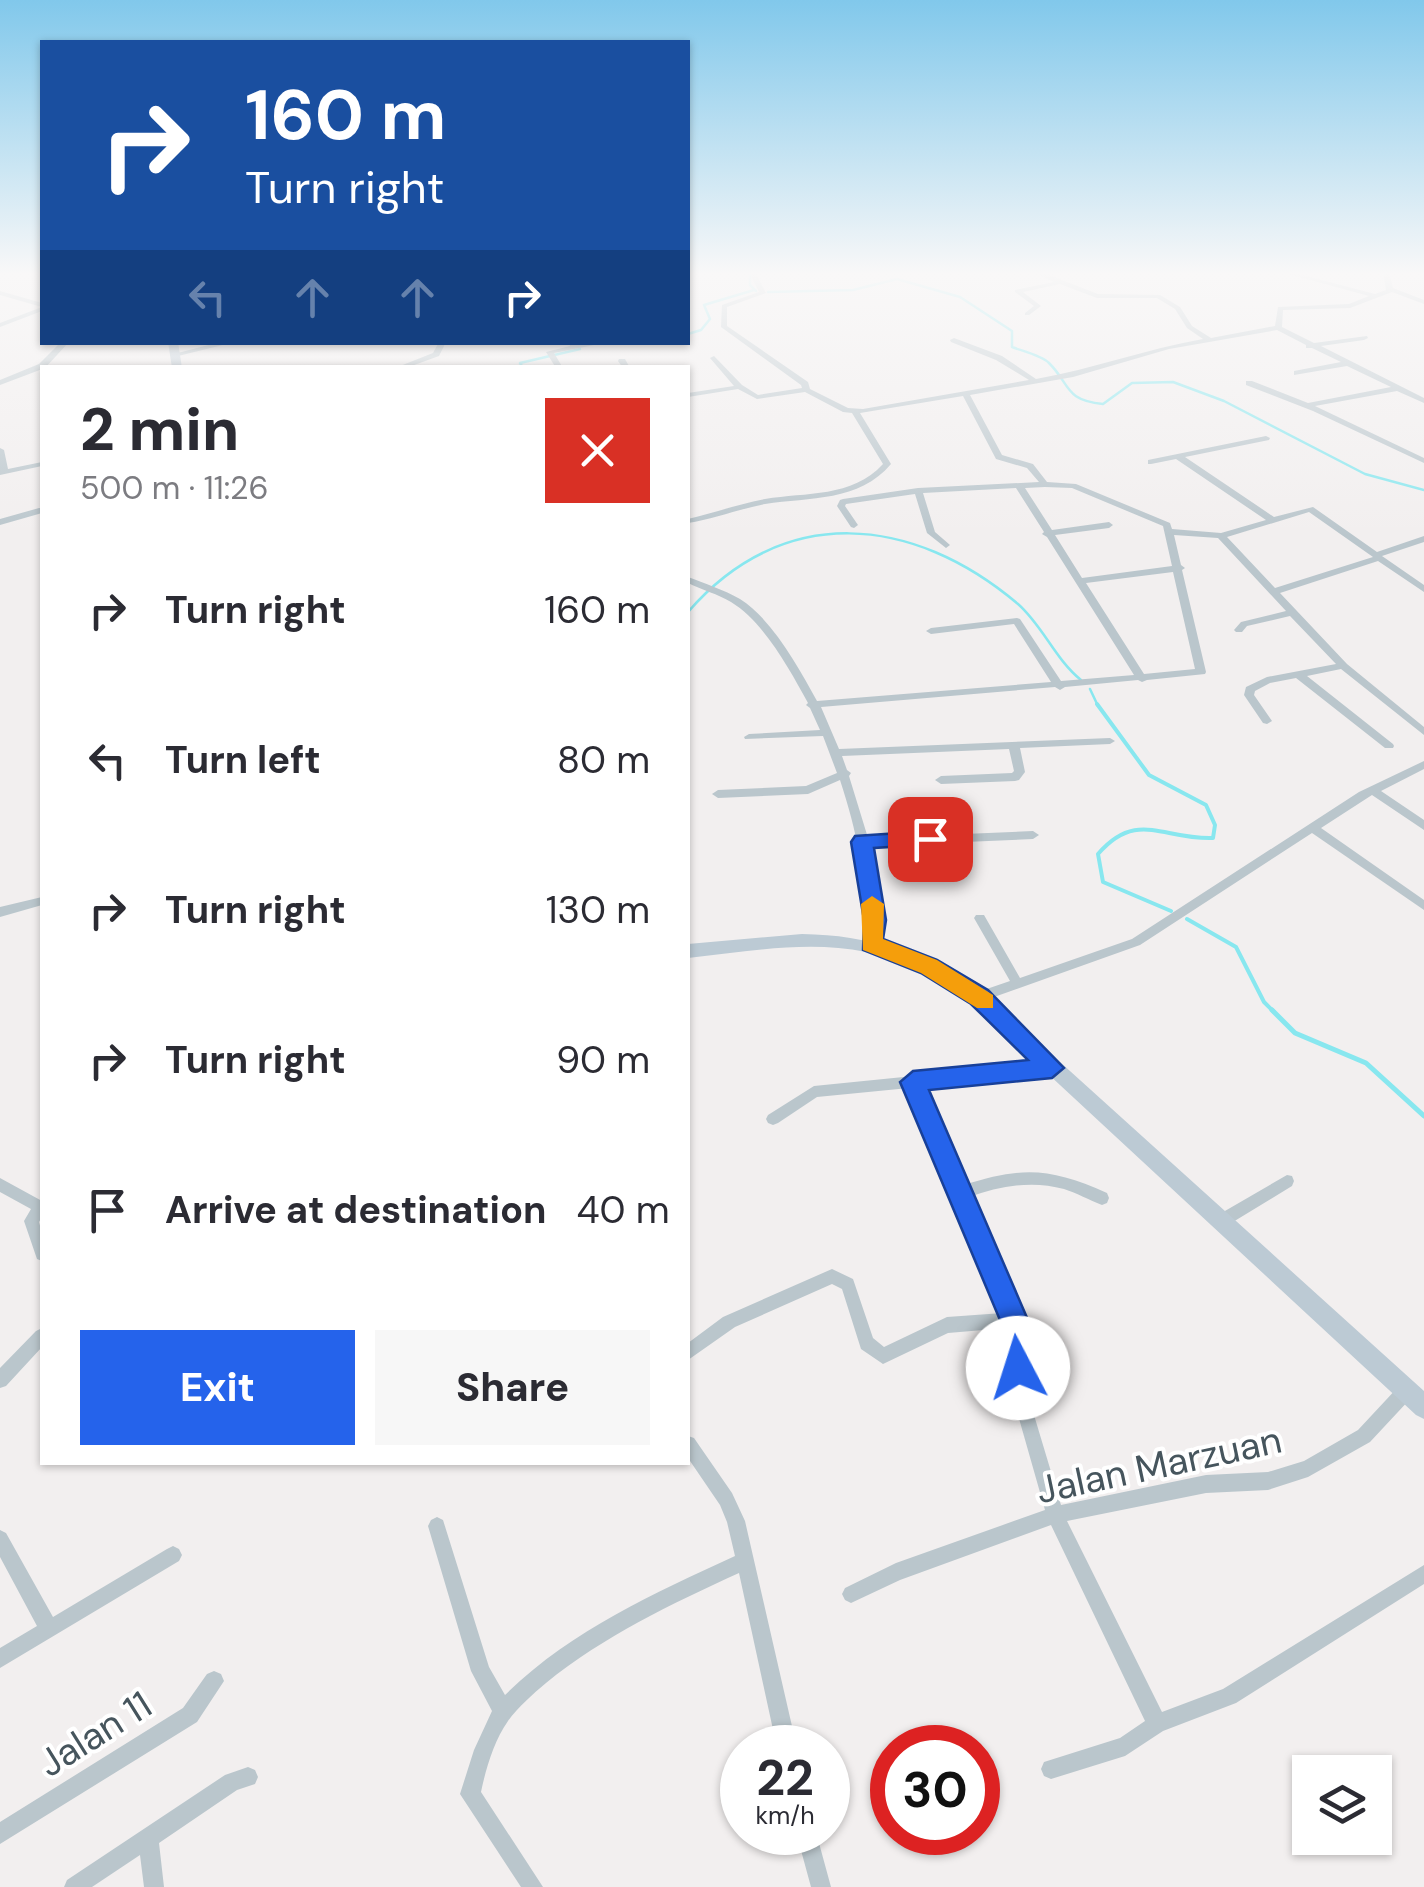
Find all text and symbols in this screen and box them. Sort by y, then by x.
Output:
text: 160 m [245,70,446,161]
icon: right [80,80,210,210]
text: Turn right [245,158,444,217]
icon: left [180,270,235,325]
icon: ahead [285,270,340,325]
icon: ahead [390,270,445,325]
icon: right [495,270,550,325]
text: 2 min [80,390,239,469]
button: close [545,398,650,503]
text: 500 m · 11:26 [80,467,269,509]
icon: right [80,583,135,638]
text: Turn right [165,585,346,635]
text: 160 m [544,585,650,635]
icon: left [80,733,135,788]
text: Turn left [165,735,321,785]
text: 80 m [557,735,650,785]
pin [888,797,973,882]
icon: arrive [903,812,958,867]
icon: right [80,883,135,938]
text: Turn right [165,885,346,935]
text: 130 m [546,885,650,935]
icon: right [80,1033,135,1088]
text: Turn right [165,1035,346,1085]
text: 90 m [556,1035,650,1085]
icon: arrive [80,1183,135,1238]
text: Arrive at destination [165,1185,547,1235]
text: 40 m [577,1185,670,1235]
position arrow [966,1316,1070,1420]
button: Exit [80,1330,355,1445]
button: Share [375,1330,650,1445]
street label: Jalan Marzuan [1032,1415,1286,1515]
street label: Jalan 11 [29,1680,161,1788]
speed limit sign: 30 [870,1725,1000,1855]
text: 22 [756,1745,814,1811]
map controls [1292,1755,1392,1855]
button: layers [1292,1755,1392,1855]
text: km/h [755,1799,815,1832]

